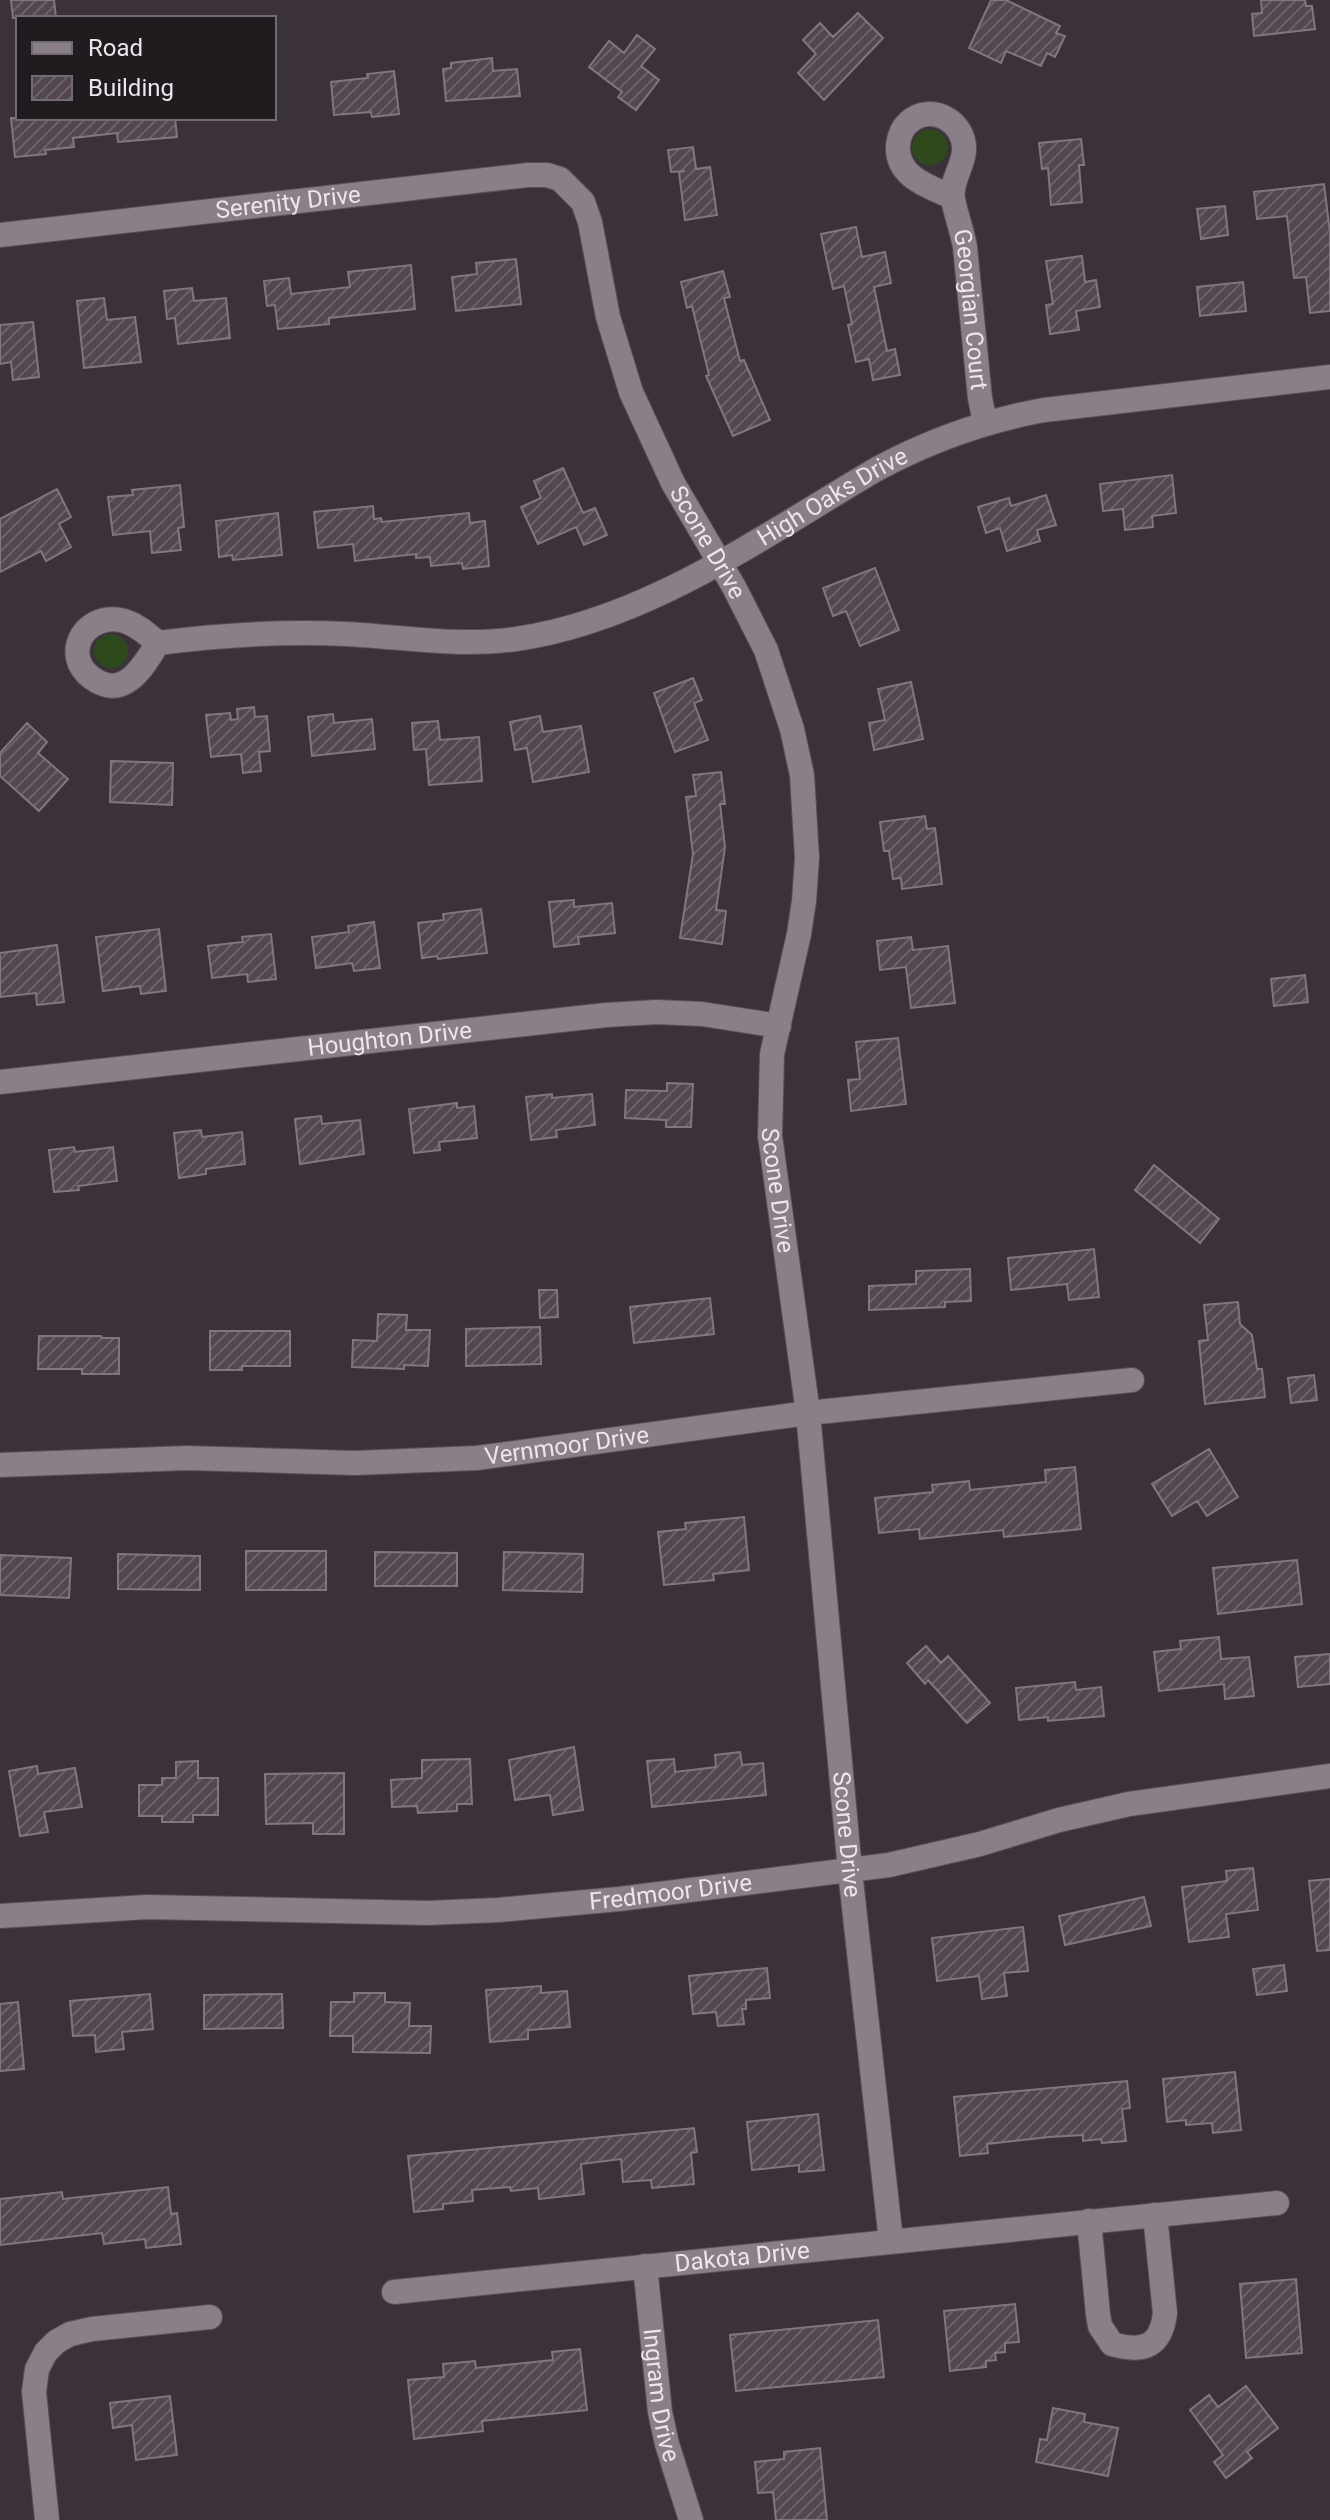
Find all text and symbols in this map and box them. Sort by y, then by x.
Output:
legend [16,16,276,120]
text: Road [88,34,143,62]
text: Building [88,74,174,102]
street label: Serenity Drive [214,180,362,224]
street label: Georgian Court [947,226,993,391]
street label: High Oaks Drive [752,442,912,552]
street label: Scone Drive [664,481,752,604]
street label: Houghton Drive [306,1016,473,1062]
street label: Scone Drive [756,1127,800,1255]
street label: Vernmoor Drive [483,1421,651,1471]
street label: Scone Drive [827,1770,867,1899]
street label: Fredmoor Drive [588,1868,754,1916]
street label: Dakota Drive [673,2236,811,2278]
street label: Ingram Drive [637,2327,686,2465]

